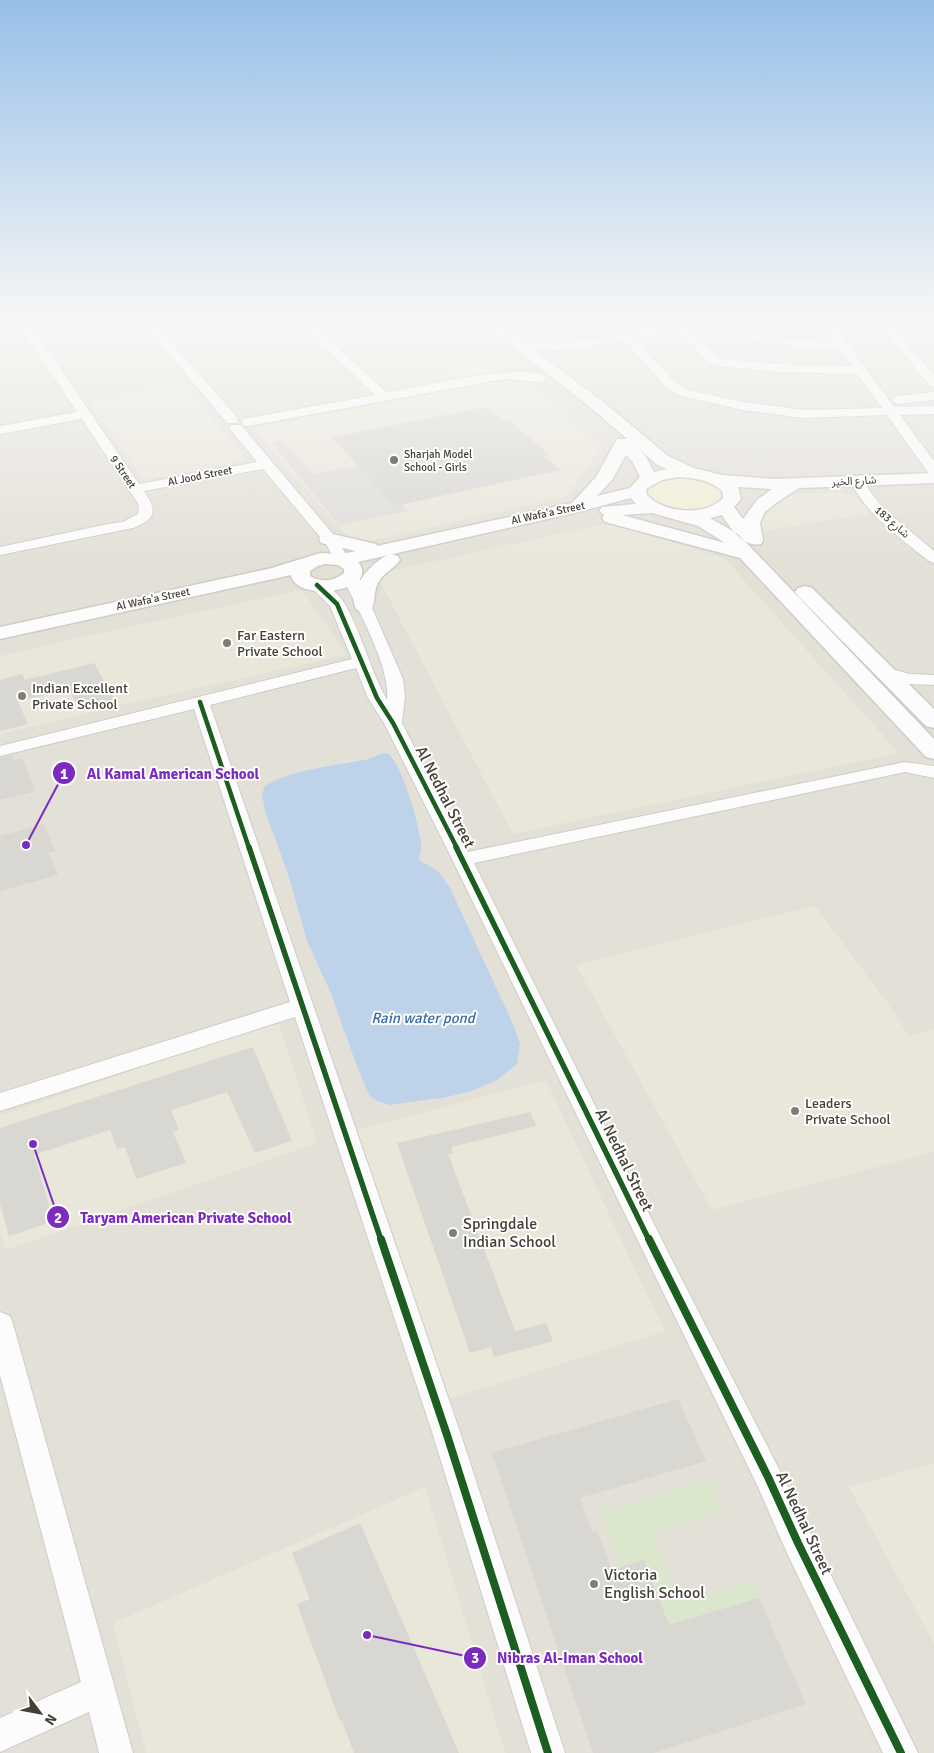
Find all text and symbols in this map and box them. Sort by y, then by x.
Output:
place label: Sharjah Model School - Girls [404,448,472,474]
street label: 9 Street [107,453,139,491]
marker: Sharjah Model School - Girls [388,454,400,466]
street label: Al Jood Street [167,463,234,489]
street label: شارع الخير [830,473,877,490]
street label: Al Wafa'a Street [510,499,586,527]
street label: شارع 183 [871,503,912,542]
street label: Al Wafa'a Street [115,585,191,613]
place label: Far Eastern Private School [237,627,323,660]
marker: Far Eastern Private School [221,637,233,649]
place label: Indian Excellent Private School [32,680,128,713]
marker: Indian Excellent Private School [16,690,28,702]
street label: Al Nedhal Street [411,743,479,852]
callout: Al Kamal American School [51,758,269,788]
text: 1 [60,765,68,783]
text: Al Kamal American School [87,765,259,783]
water label: Rain water pond [371,1009,477,1027]
place label: Leaders Private School [805,1095,891,1128]
street label: Al Nedhal Street [590,1105,658,1215]
marker: Leaders Private School [789,1105,801,1117]
callout: Taryam American Private School [46,1202,302,1232]
text: 2 [54,1209,62,1227]
text: Taryam American Private School [80,1209,292,1227]
place label: Springdale Indian School [463,1214,556,1252]
marker: Springdale Indian School [447,1227,459,1239]
street label: Al Nedhal Street [771,1468,837,1578]
place label: Victoria English School [604,1565,705,1603]
marker: Victoria English School [588,1578,600,1590]
callout: Nibras Al-Iman School [462,1643,653,1673]
text: 3 [471,1649,479,1667]
text: Nibras Al-Iman School [497,1649,643,1667]
north arrow [15,1688,65,1738]
text: N [41,1711,60,1728]

